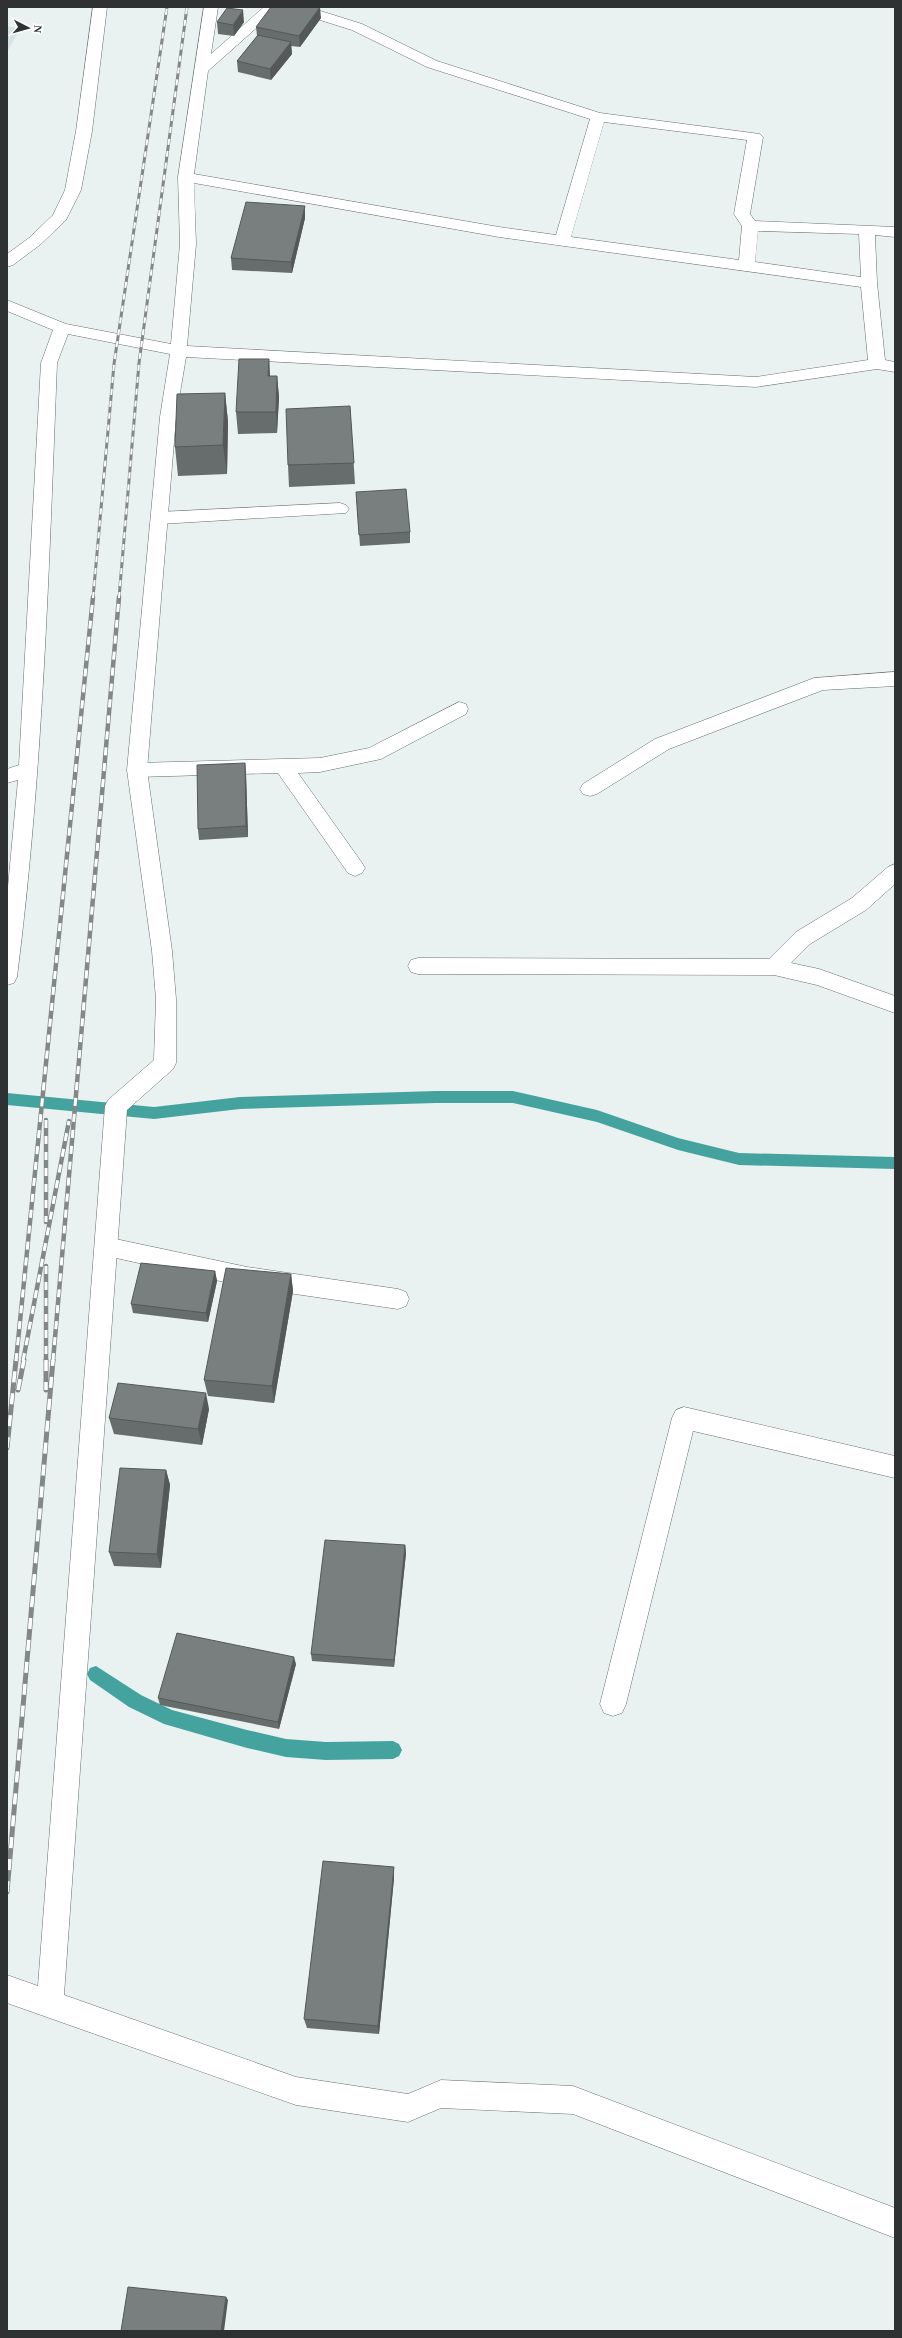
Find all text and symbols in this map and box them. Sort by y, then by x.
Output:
north arrow [8,8,48,48]
text: N [32,24,44,34]

